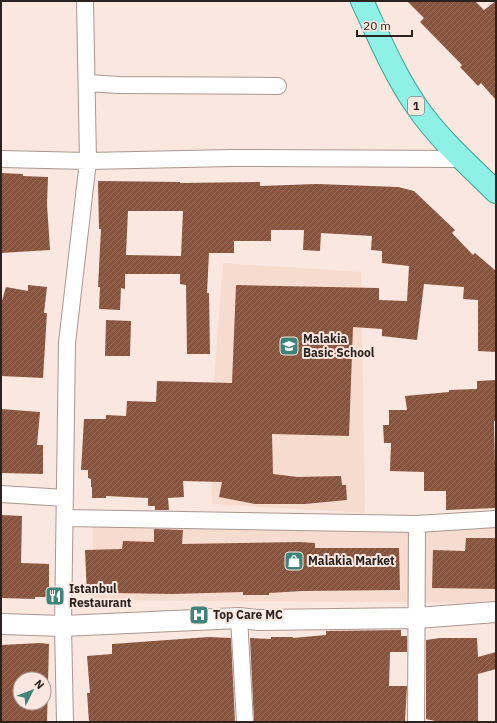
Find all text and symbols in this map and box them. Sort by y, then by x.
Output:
scale bar [357,12,412,38]
text: 20 m [363,18,391,33]
road number: 1 [408,97,424,115]
place label: Malakia Basic School [303,331,375,360]
school or university icon: Malakia Basic School [278,335,300,357]
shop icon: Malakia Market [283,550,305,572]
place label: Malakia Market [308,553,395,568]
place label: Istanbul Restaurant [69,581,132,610]
restaurant icon: Istanbul Restaurant [44,585,66,607]
hospital icon: Top Care MC [188,604,210,626]
place label: Top Care MC [213,607,283,622]
north arrow [12,671,52,711]
text: N [32,677,47,692]

